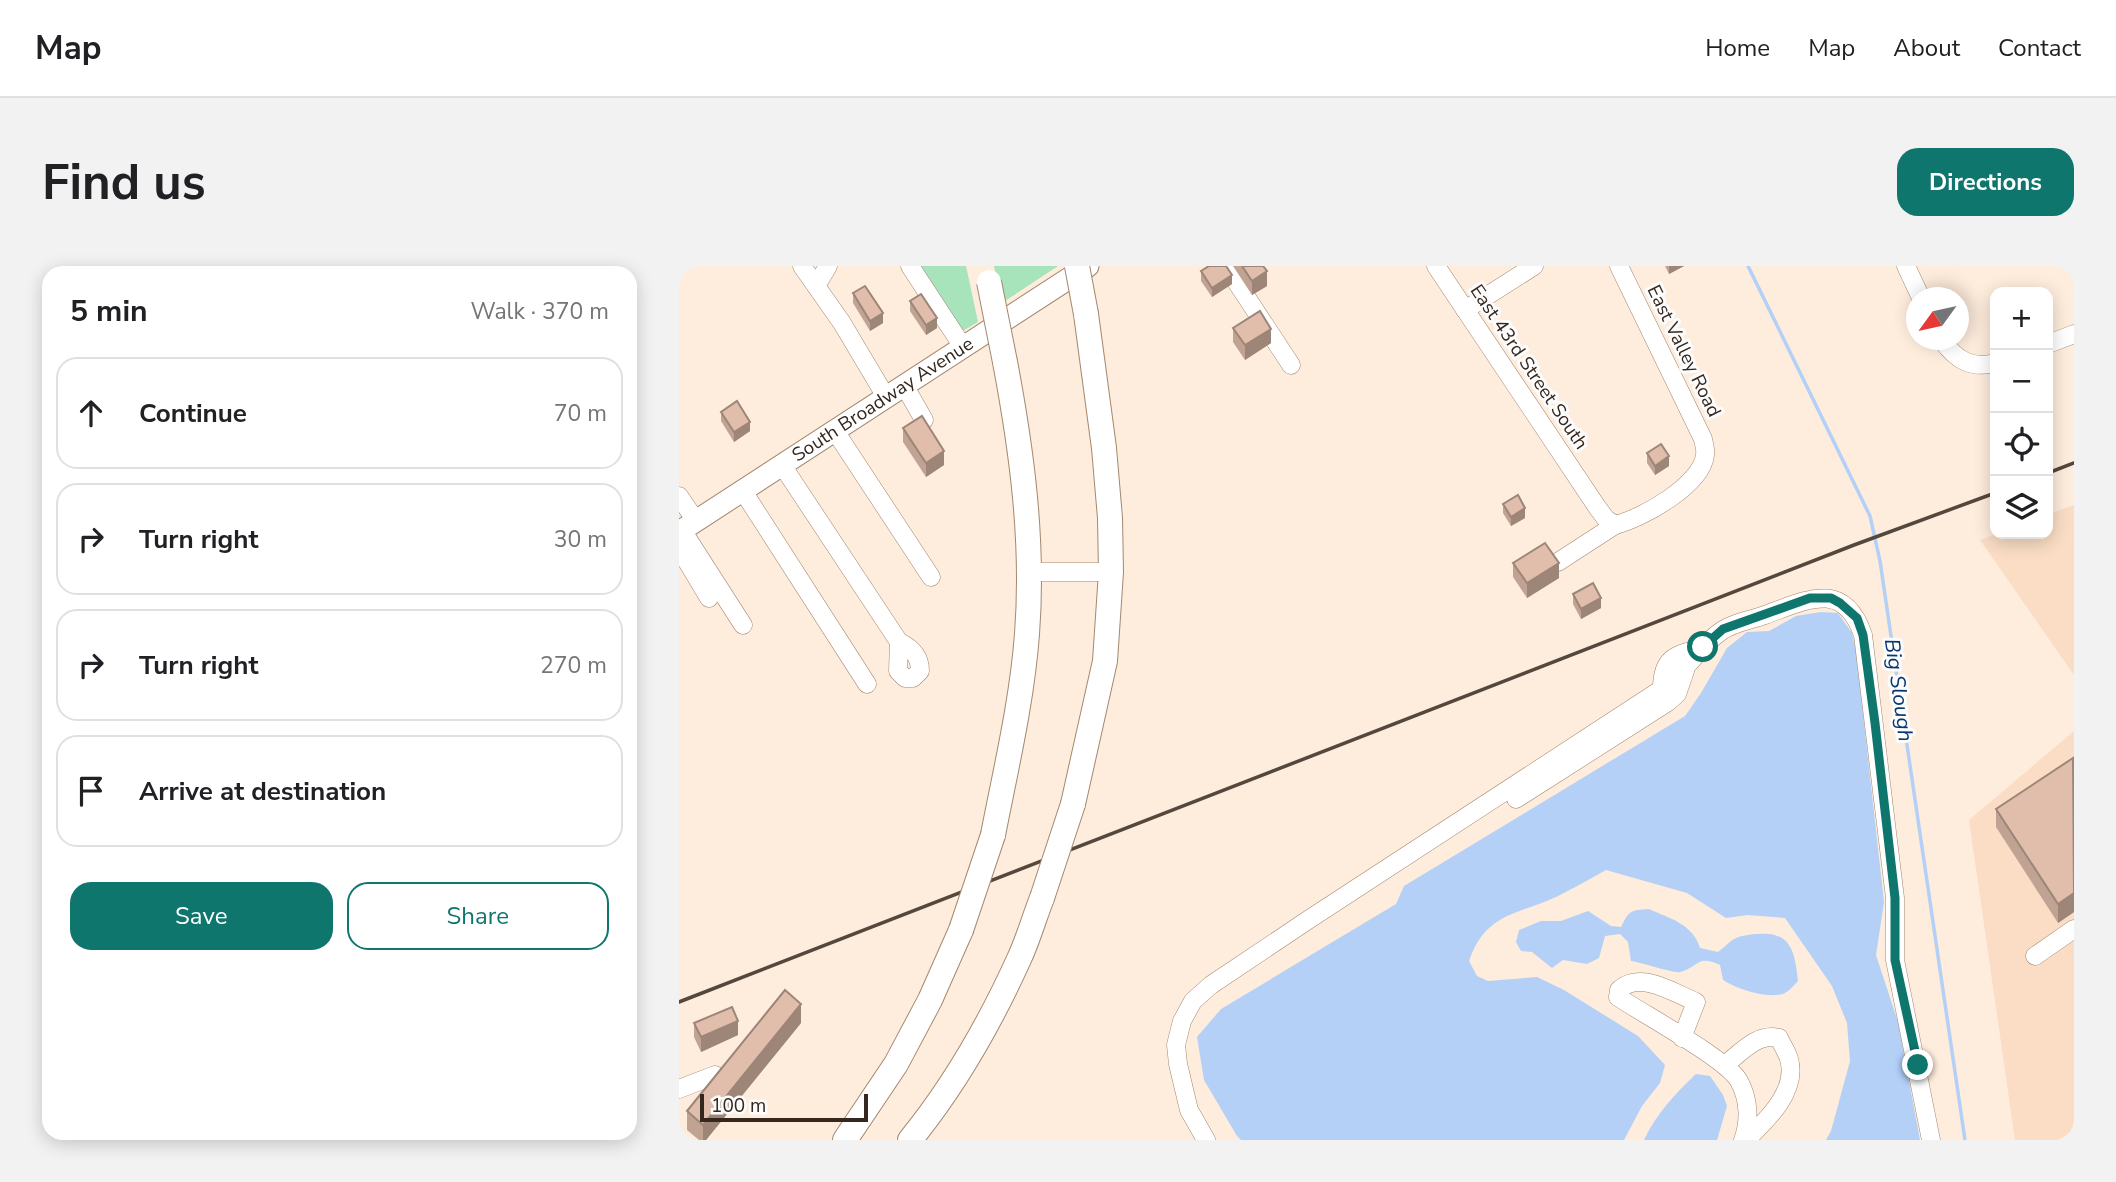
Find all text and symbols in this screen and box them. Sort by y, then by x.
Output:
text: Map [35,26,102,71]
text: Home [1705,32,1770,64]
text: Map [1808,32,1855,64]
text: About [1893,32,1960,64]
text: Contact [1998,32,2081,64]
button: Directions [1897,148,2074,216]
text: Find us [42,149,206,216]
street label: East 43rd Street South [1464,279,1594,455]
street label: East Valley Road [1641,281,1727,421]
north arrow [1906,287,1969,350]
map controls [1990,287,2053,539]
button: + [1990,287,2053,350]
text: 5 min [70,291,148,332]
text: Walk · 370 m [470,296,609,327]
street label: South Broadway Avenue [787,331,979,468]
button: − [1990,350,2053,413]
icon: ahead [72,394,110,432]
text: Continue [139,396,247,431]
text: 70 m [554,398,607,429]
button: locate [1990,413,2053,476]
button: layers [1990,476,2053,539]
icon: right [72,520,110,558]
text: Turn right [139,522,258,557]
text: 30 m [554,524,607,555]
route start [1687,631,1718,662]
water label: Big Slough [1878,637,1920,743]
icon: right [72,646,110,684]
text: Turn right [139,648,258,683]
text: 270 m [540,650,607,681]
icon: arrive [72,772,110,810]
text: Arrive at destination [139,774,386,809]
button: Save [70,882,333,950]
button: Share [347,882,609,950]
route end [1902,1049,1933,1080]
scale bar [700,1091,868,1123]
text: 100 m [711,1093,766,1119]

